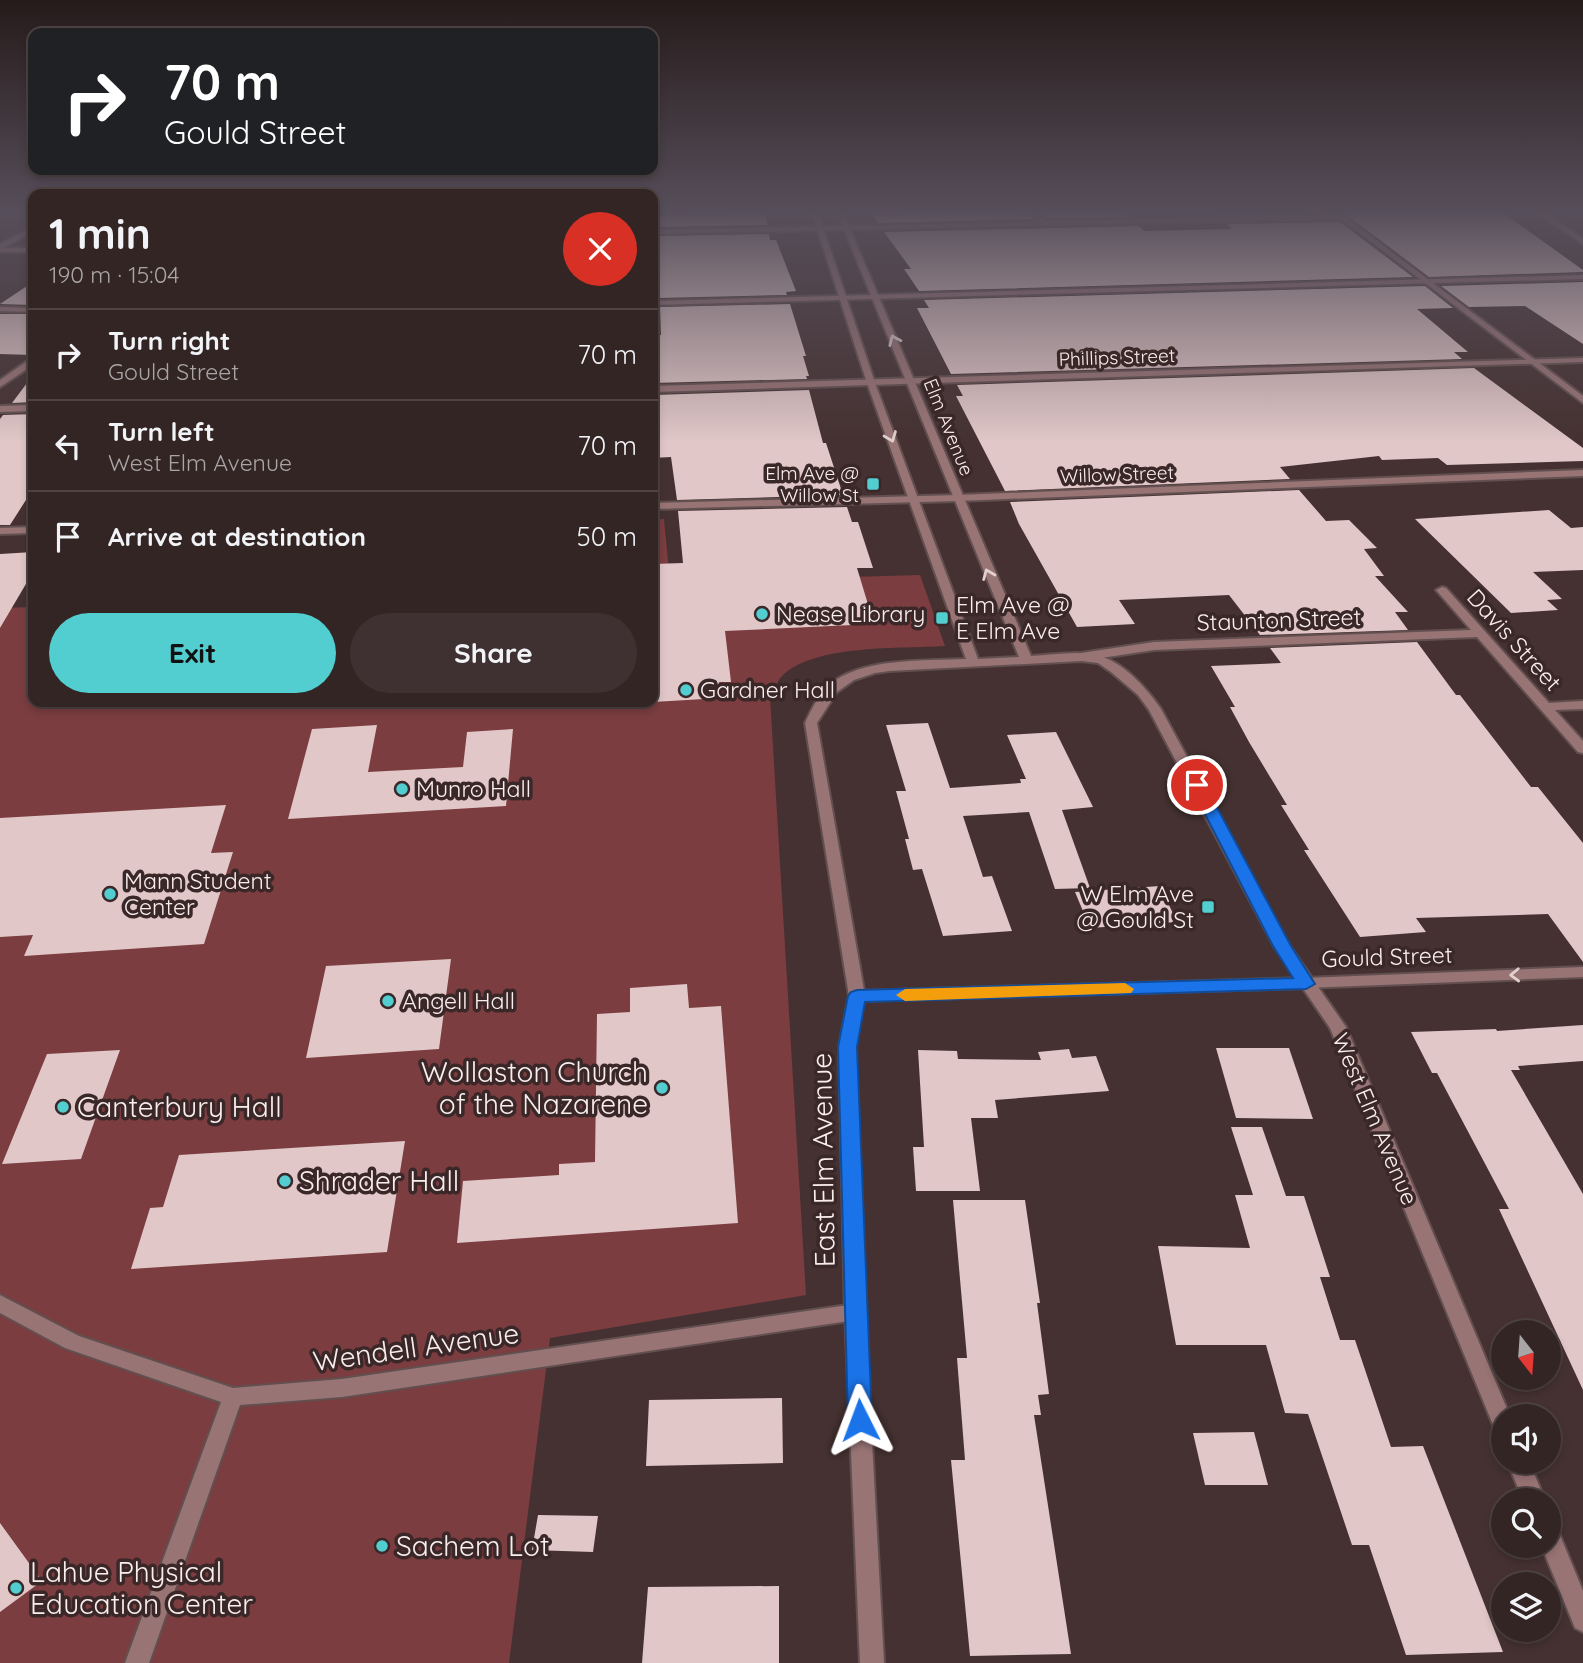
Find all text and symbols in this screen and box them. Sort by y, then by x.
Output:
text: 70 m [164,51,280,112]
icon: right [49,56,140,147]
text: Gould Street [164,112,346,152]
text: 1 min [49,207,151,260]
button: close [563,212,637,286]
text: 190 m · 15:04 [49,260,179,289]
text: Turn right [108,324,230,357]
one-way arrow [888,335,902,347]
icon: right [49,336,87,374]
text: 70 m [577,338,637,371]
street label: Phillips Street [1058,343,1176,371]
text: Gould Street [108,357,239,386]
street label: Elm Avenue [919,375,979,479]
text: Turn left [108,415,215,448]
icon: left [49,427,87,465]
text: 70 m [577,429,637,462]
one-way arrow [882,430,896,442]
text: West Elm Avenue [108,448,292,477]
street label: Willow Street [1060,460,1174,488]
place label: Elm Ave @ Willow St [765,461,859,507]
marker: Elm Ave @ Willow St [865,476,881,492]
icon: arrive [49,518,87,556]
text: Arrive at destination [108,520,366,553]
text: 50 m [577,520,637,553]
one-way arrow [983,568,997,580]
street label: Davis Street [1461,583,1568,697]
place label: Elm Ave @ E Elm Ave [956,590,1070,645]
place label: Nease Library [776,599,925,628]
street label: Staunton Street [1196,602,1362,637]
marker: Nease Library [754,606,770,622]
marker: Elm Ave @ E Elm Ave [934,610,950,626]
button: Exit [49,613,336,693]
button: Share [350,613,637,693]
place label: Gardner Hall [700,675,835,704]
marker: Gardner Hall [678,682,694,698]
pin [1167,755,1227,815]
icon: arrive [1178,766,1216,804]
place label: Munro Hall [416,774,531,803]
marker: Munro Hall [394,781,410,797]
place label: Mann Student Center [124,866,272,921]
place label: W Elm Ave @ Gould St [1076,879,1194,934]
marker: Mann Student Center [102,886,118,902]
marker: W Elm Ave @ Gould St [1200,899,1216,915]
street label: Gould Street [1321,940,1453,973]
one-way arrow [1509,967,1520,982]
place label: Angell Hall [402,986,515,1015]
marker: Angell Hall [380,993,396,1009]
street label: West Elm Avenue [1326,1028,1425,1209]
street label: East Elm Avenue [803,1053,842,1268]
place label: Wollaston Church of the Nazarene [421,1054,648,1121]
marker: Wollaston Church of the Nazarene [654,1080,670,1096]
place label: Canterbury Hall [77,1089,282,1124]
marker: Canterbury Hall [55,1099,71,1115]
place label: Shrader Hall [299,1163,459,1198]
marker: Shrader Hall [277,1173,293,1189]
street label: Wendell Avenue [311,1315,521,1378]
north arrow [1491,1320,1561,1390]
map controls [1491,1320,1561,1642]
position arrow [823,1383,897,1457]
button: sound [1491,1404,1561,1474]
button: search [1491,1488,1561,1558]
place label: Sachem Lot [396,1528,549,1563]
marker: Sachem Lot [374,1538,390,1554]
place label: Lahue Physical Education Center [30,1554,253,1621]
button: layers [1491,1572,1561,1642]
marker: Lahue Physical Education Center [8,1580,24,1596]

